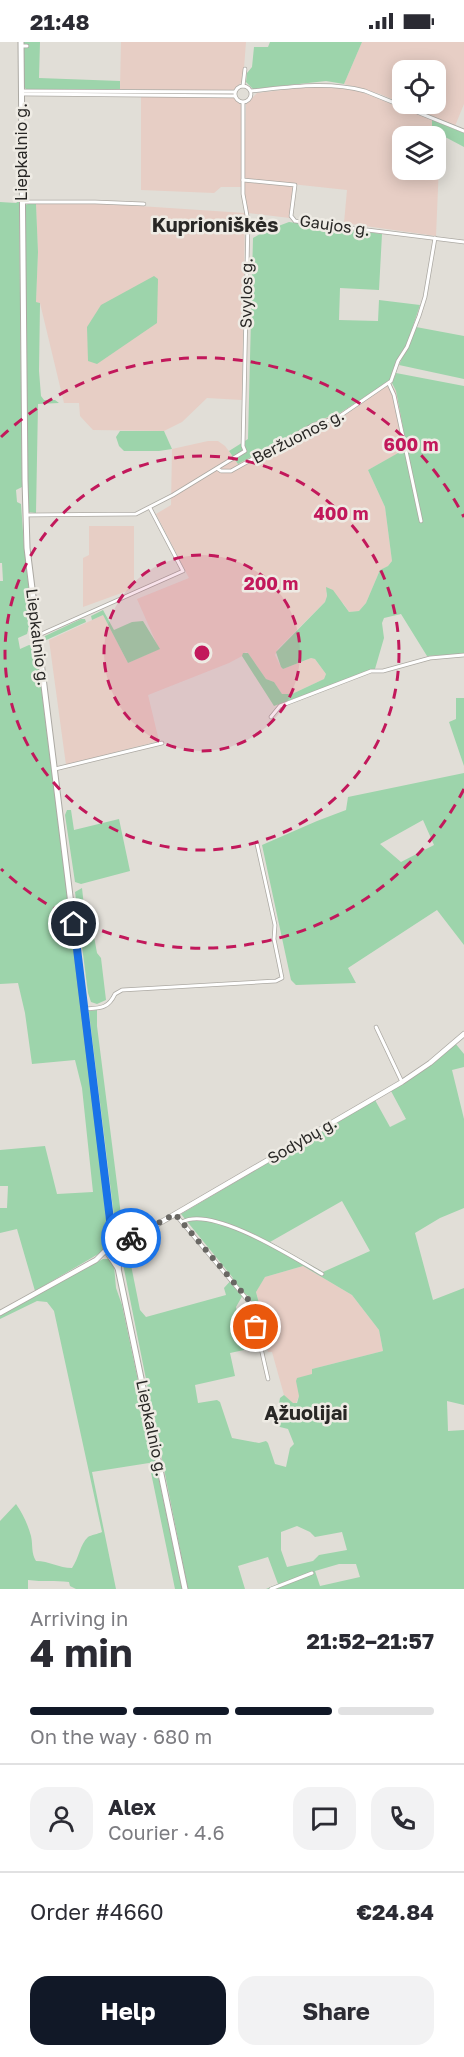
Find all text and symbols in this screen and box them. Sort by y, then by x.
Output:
text: 21:48 [30,8,90,35]
map controls [392,60,446,180]
button: locate [392,60,446,114]
street label: Liepkalnio g. [11,103,31,201]
button: layers [392,126,446,180]
street label: Gaujos g. [298,210,372,240]
district label: Kuprioniškės [152,212,278,236]
street label: Svylos g. [235,258,257,328]
street label: Beržuonos g. [249,404,347,468]
text: 600 m [383,433,439,455]
text: 400 m [314,502,368,524]
text: 200 m [244,572,298,594]
street label: Liepkalnio g. [22,587,54,687]
centre of rings [192,643,212,663]
pin [48,898,99,949]
icon: home [57,907,90,940]
street label: Sodybų g. [264,1112,340,1168]
courier [101,1208,161,1268]
icon: bike [115,1222,148,1255]
pin [230,1301,281,1352]
icon: bag [239,1310,272,1343]
street label: Liepkalnio g. [132,1378,172,1478]
district label: Ąžuolijai [264,1400,348,1424]
text: Arriving in [30,1606,128,1630]
text: 21:52–21:57 [307,1627,434,1654]
text: 4 min [30,1629,133,1676]
text: On the way · 680 m [30,1724,212,1748]
button: person [30,1787,93,1850]
button: chat [293,1787,356,1850]
button: phone [371,1787,434,1850]
text: Alex [108,1793,156,1820]
text: Courier · 4.6 [108,1820,225,1844]
text: Order #4660 [30,1898,164,1925]
text: €24.84 [356,1898,434,1925]
button: Help [30,1976,226,2045]
button: Share [238,1976,434,2045]

